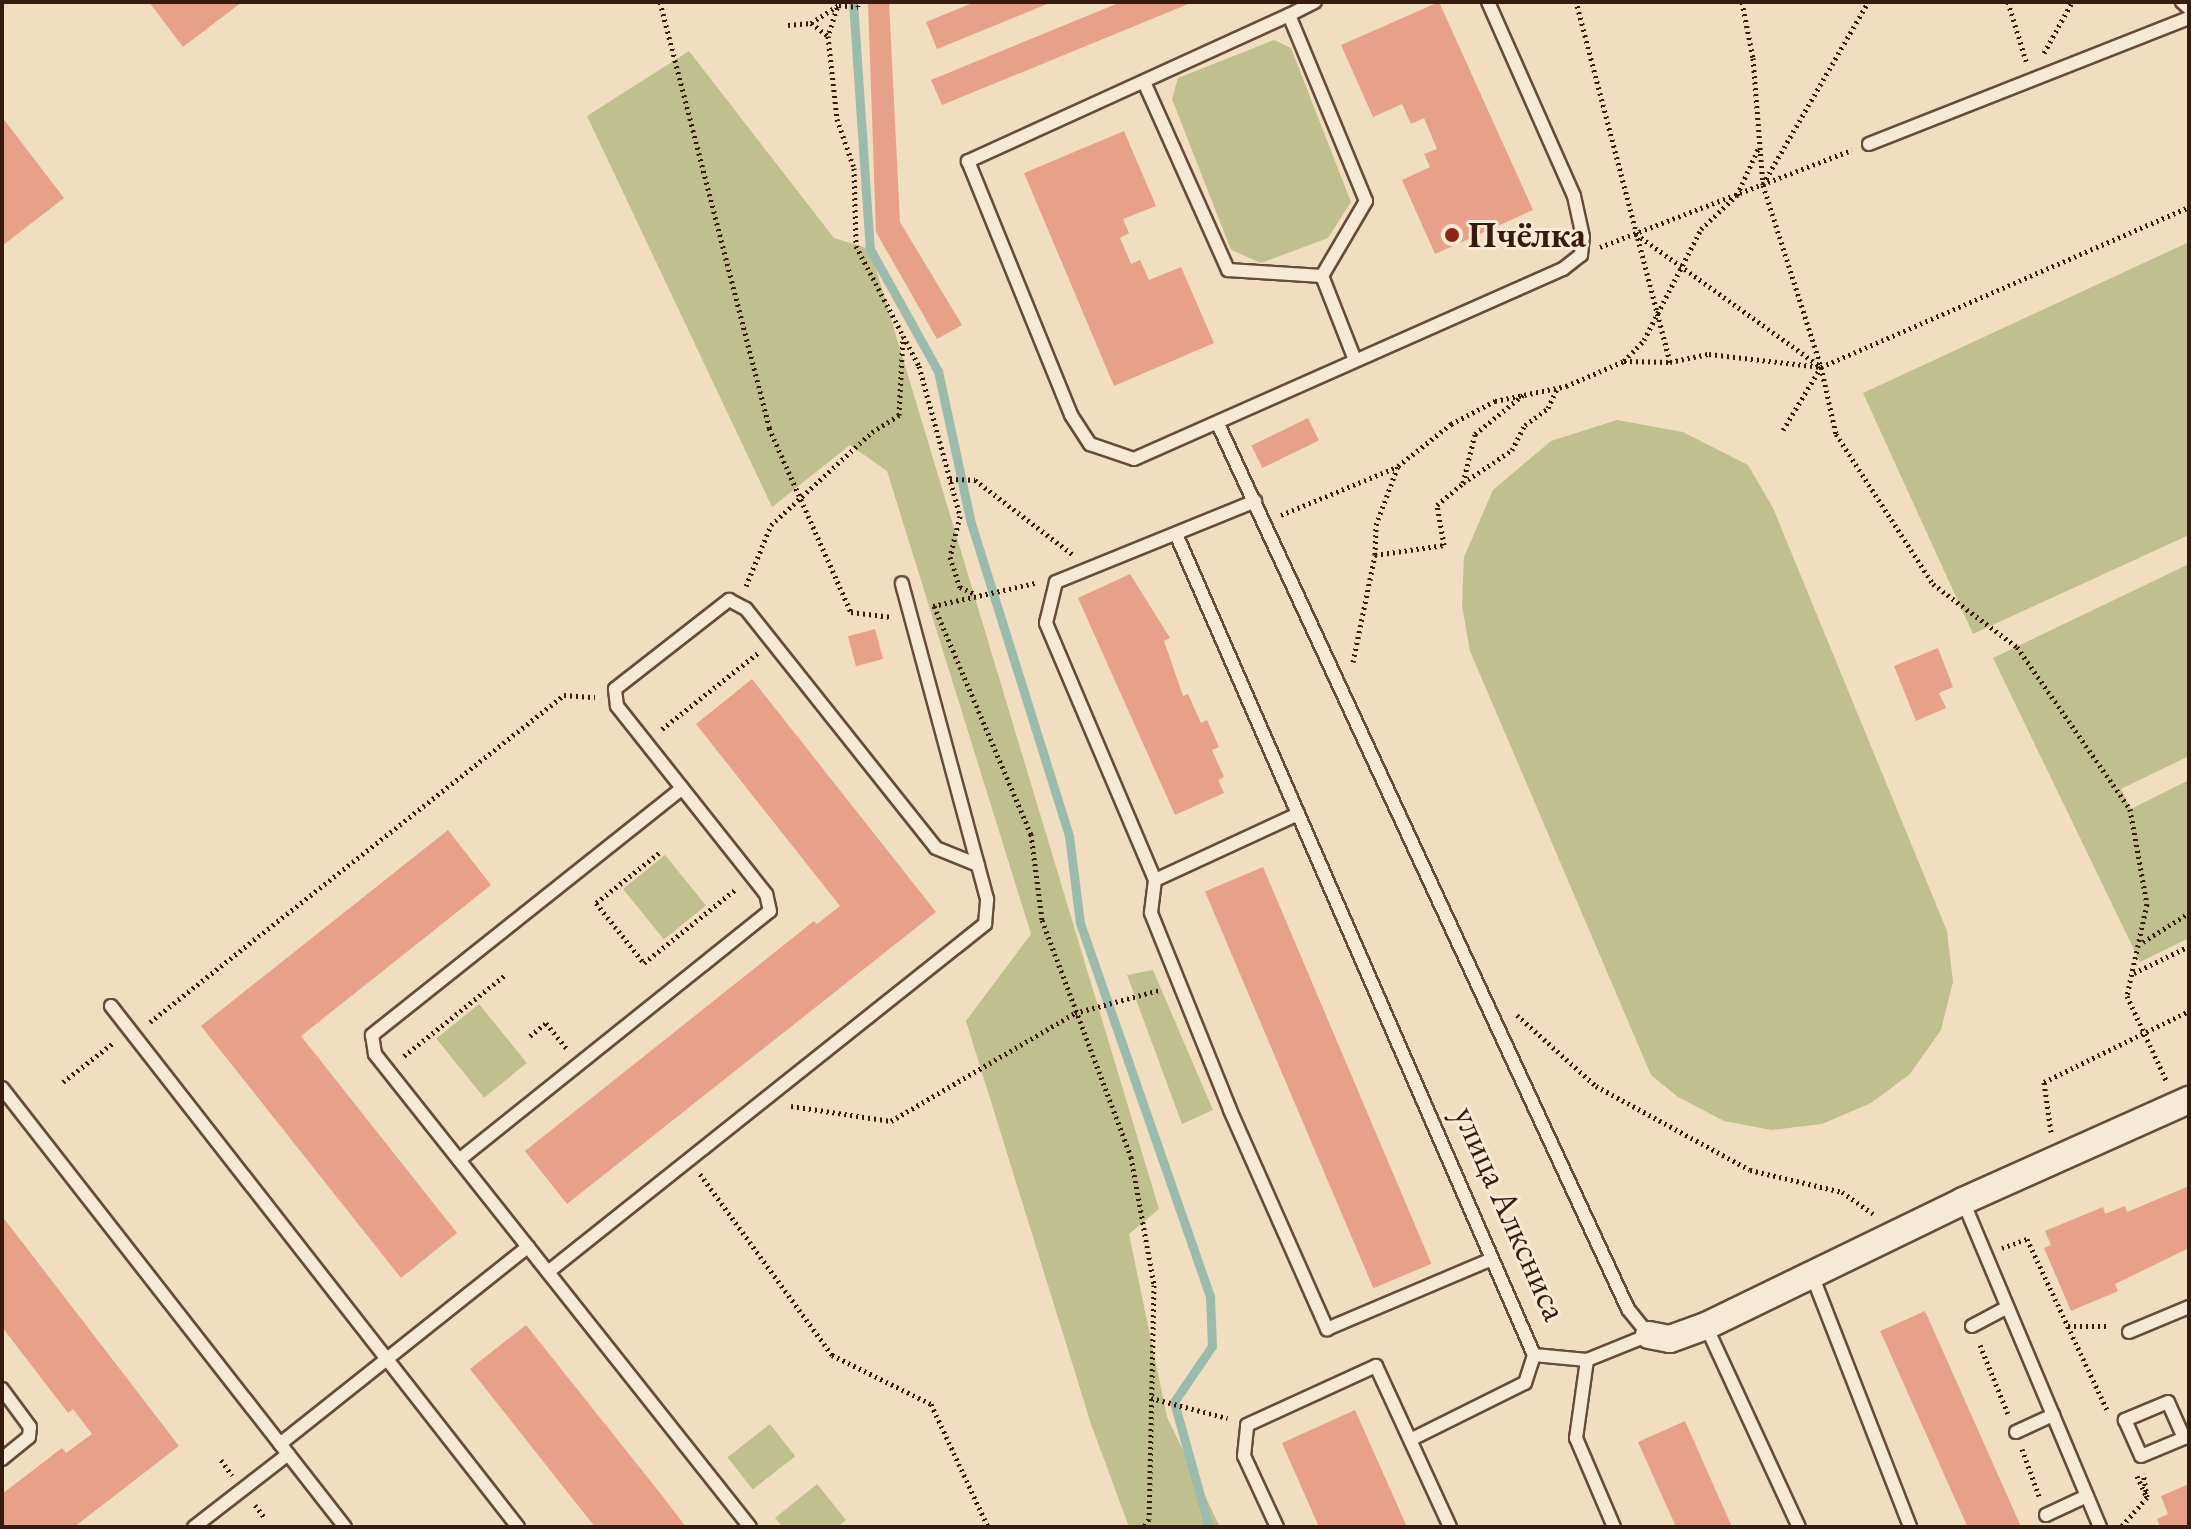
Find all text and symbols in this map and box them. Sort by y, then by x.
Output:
place label: Пчёлка [1468,213,1586,257]
marker: Пчёлка [1443,226,1461,244]
street label: улица Алксниса [1444,1099,1578,1327]

